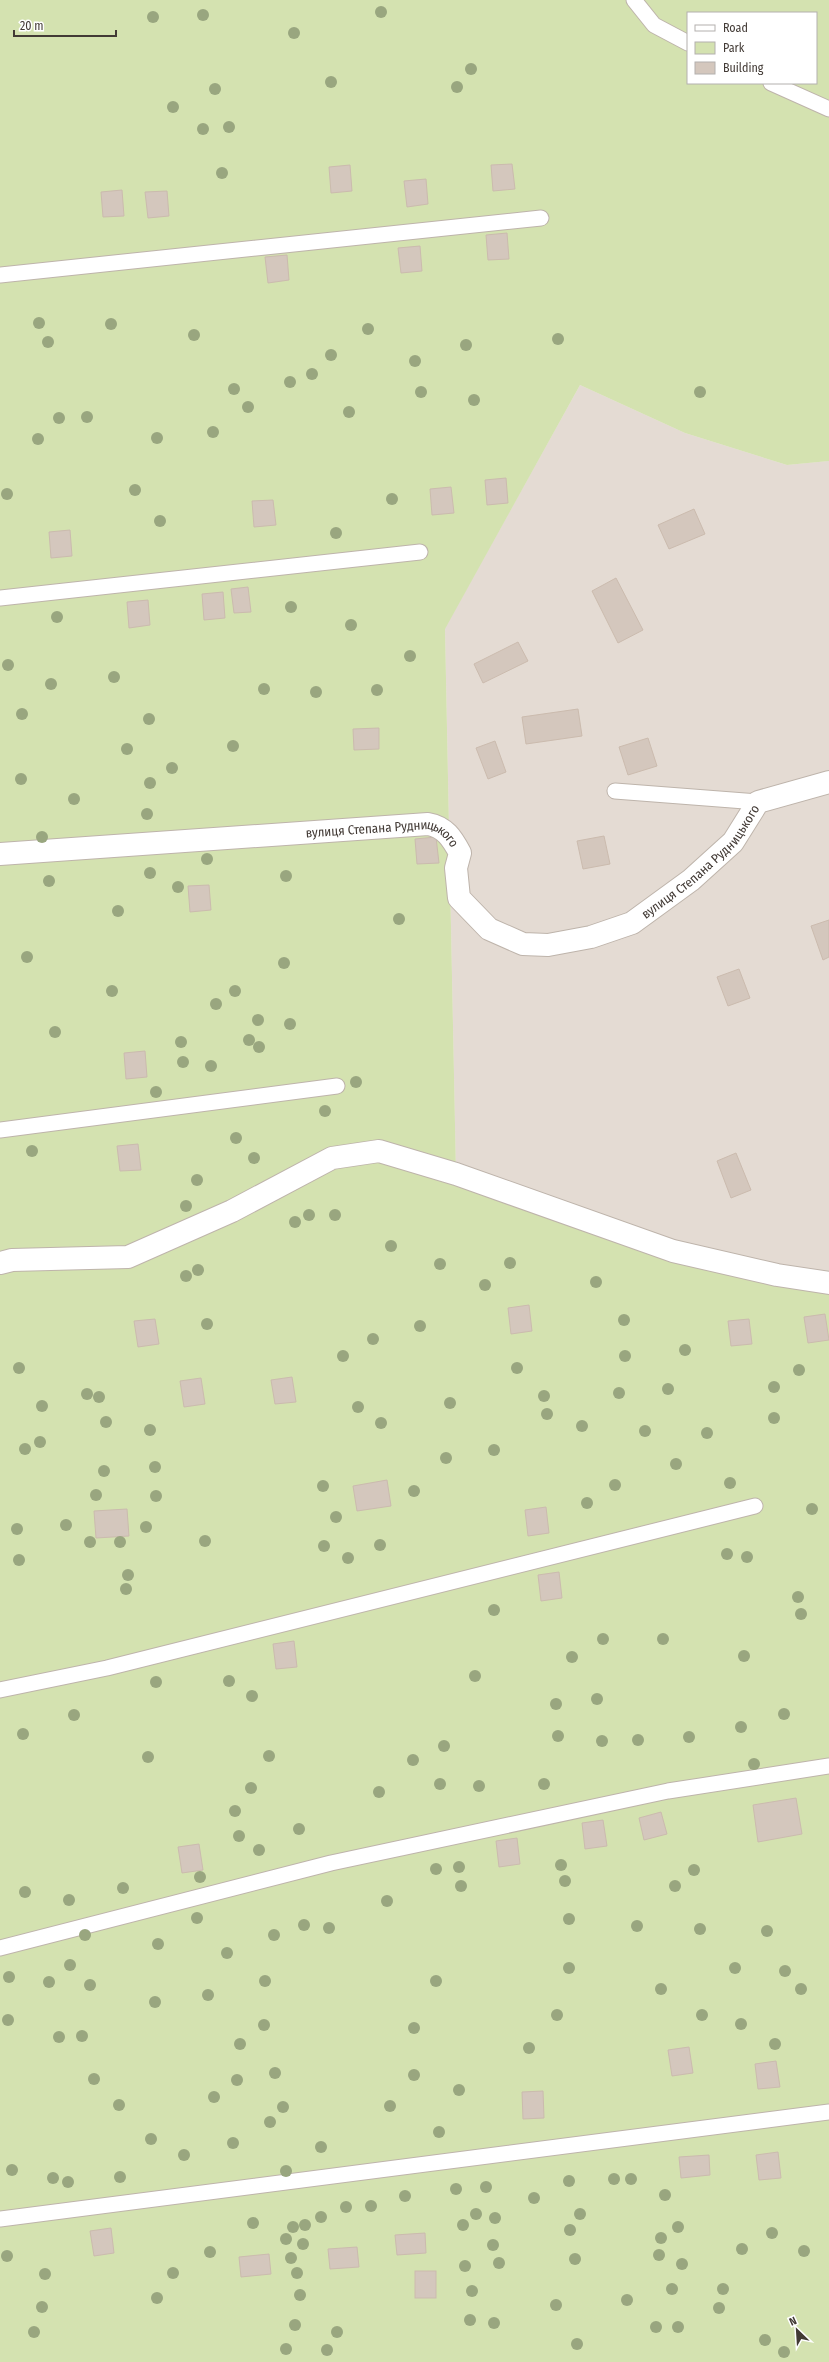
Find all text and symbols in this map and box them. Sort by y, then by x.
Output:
scale bar [14,12,116,38]
legend [687,12,817,84]
text: 20 m [20,19,44,33]
text: Road [723,21,748,35]
text: Park [723,41,745,55]
text: Building [723,61,764,75]
street label: вулиця Степана Рудницького [638,802,762,921]
street label: вулиця Степана Рудницького [305,816,462,850]
north arrow [777,2310,817,2350]
text: N [787,2314,799,2329]

